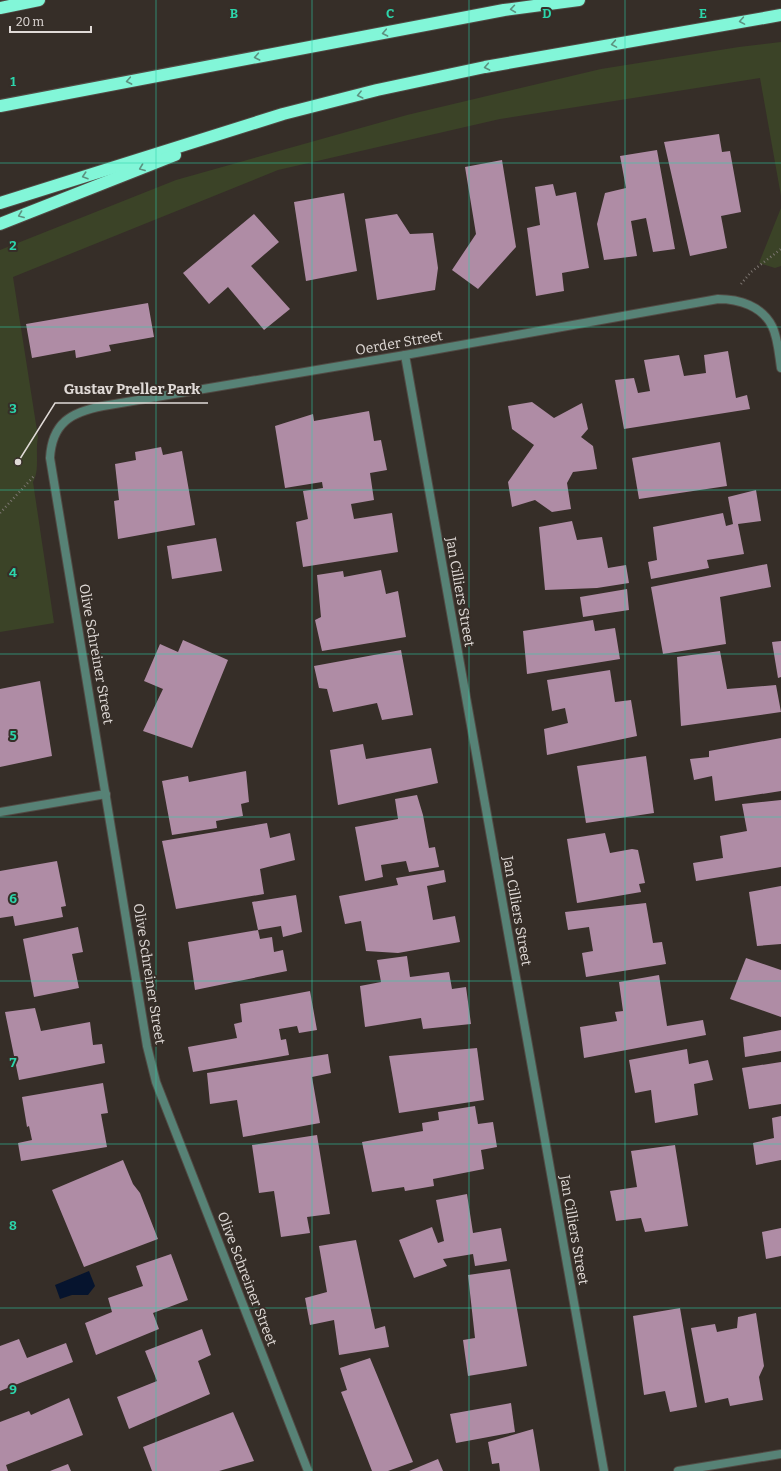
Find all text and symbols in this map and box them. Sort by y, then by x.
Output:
one-way arrow [510,4,516,13]
text: B [230,6,238,21]
text: C [386,6,394,21]
text: D [542,6,552,21]
text: E [699,6,707,21]
scale bar [10,8,91,34]
text: 20 m [16,15,45,29]
one-way arrow [739,16,746,24]
one-way arrow [382,28,388,36]
one-way arrow [611,39,618,47]
one-way arrow [254,52,260,60]
one-way arrow [483,62,490,71]
text: 1 [10,74,16,89]
one-way arrow [126,76,133,85]
one-way arrow [356,90,363,98]
one-way arrow [139,164,146,172]
one-way arrow [82,171,89,180]
one-way arrow [17,211,24,219]
text: 2 [9,238,17,253]
street label: Oerder Street [354,327,444,359]
callout: Gustav Preller Park [55,376,208,403]
text: Gustav Preller Park [64,380,200,398]
text: 3 [9,401,17,416]
street label: Jan Cilliers Street [442,535,478,648]
text: 4 [9,565,17,580]
street label: Olive Schreiner Street [75,582,117,726]
text: 5 [9,728,17,743]
street label: Jan Cilliers Street [499,854,535,967]
text: 6 [9,891,17,906]
street label: Olive Schreiner Street [129,902,169,1046]
text: 7 [10,1055,17,1070]
street label: Jan Cilliers Street [556,1173,592,1286]
street label: Olive Schreiner Street [214,1209,280,1349]
text: 8 [9,1218,17,1233]
text: 9 [9,1382,17,1397]

